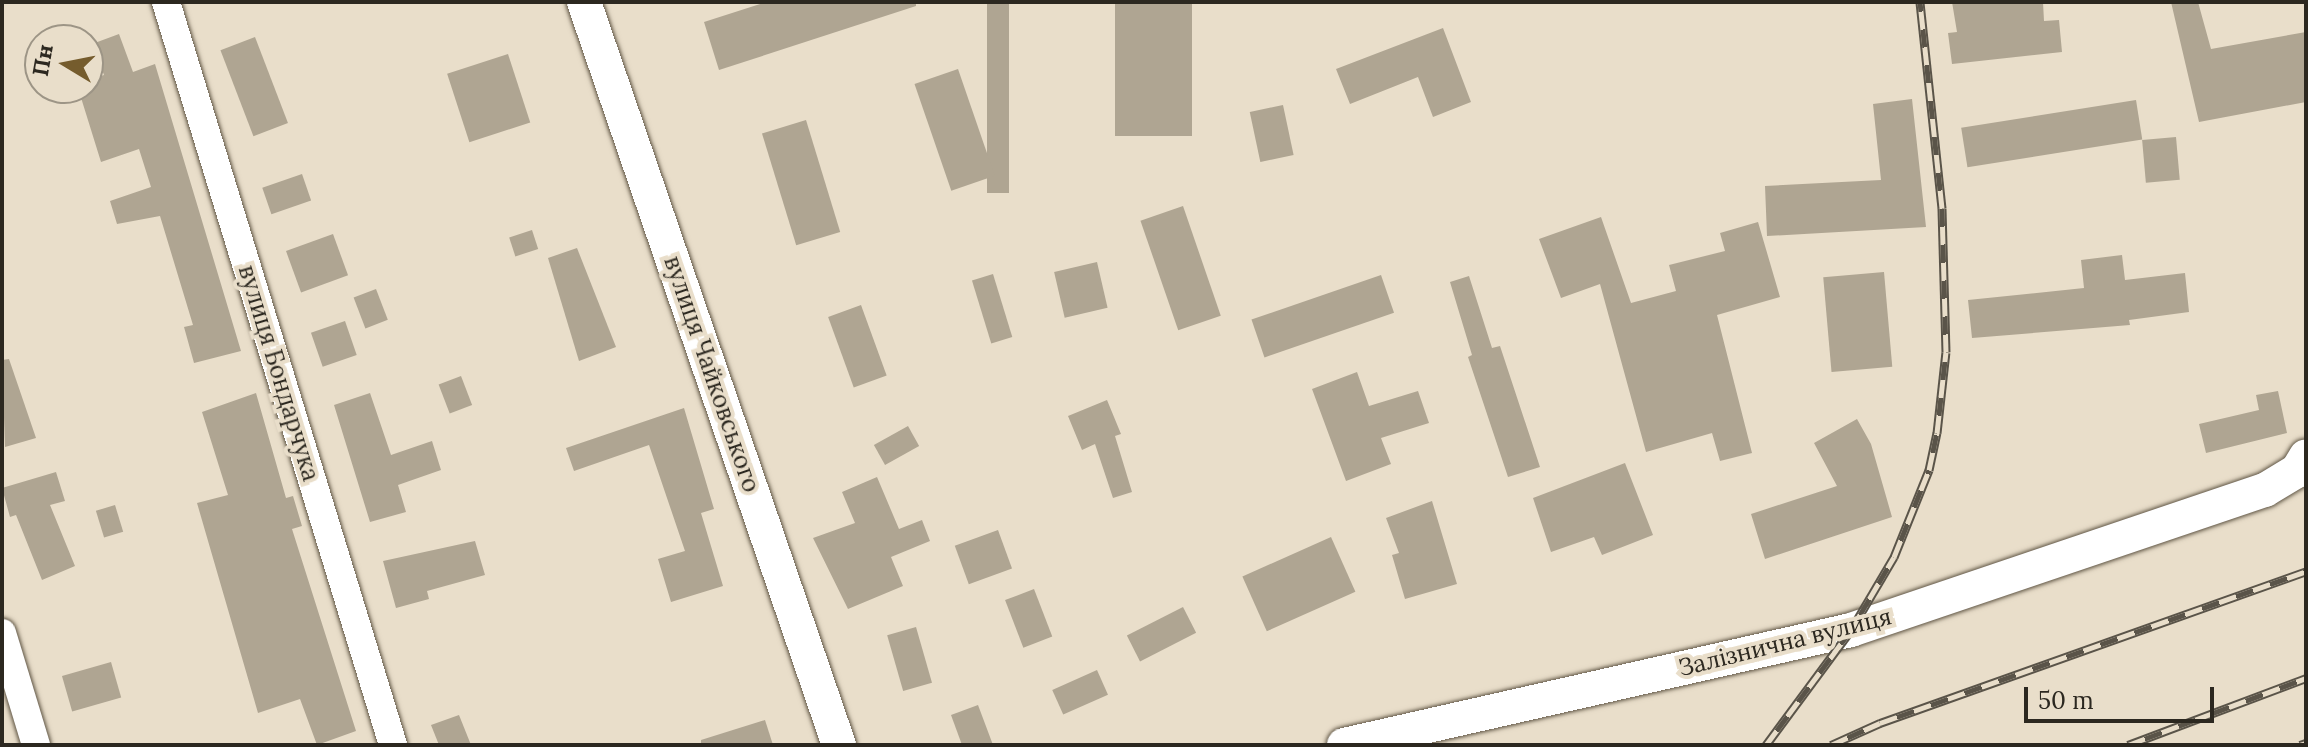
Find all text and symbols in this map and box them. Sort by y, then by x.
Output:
north arrow [24,24,104,104]
text: Пн [26,42,59,78]
street label: вулиця Чайковського [658,252,766,496]
street label: вулиця Бондарчука [232,261,326,485]
street label: Залізнична вулиця [1676,602,1894,682]
scale bar [2028,671,2218,721]
text: 50 m [2038,685,2094,716]

